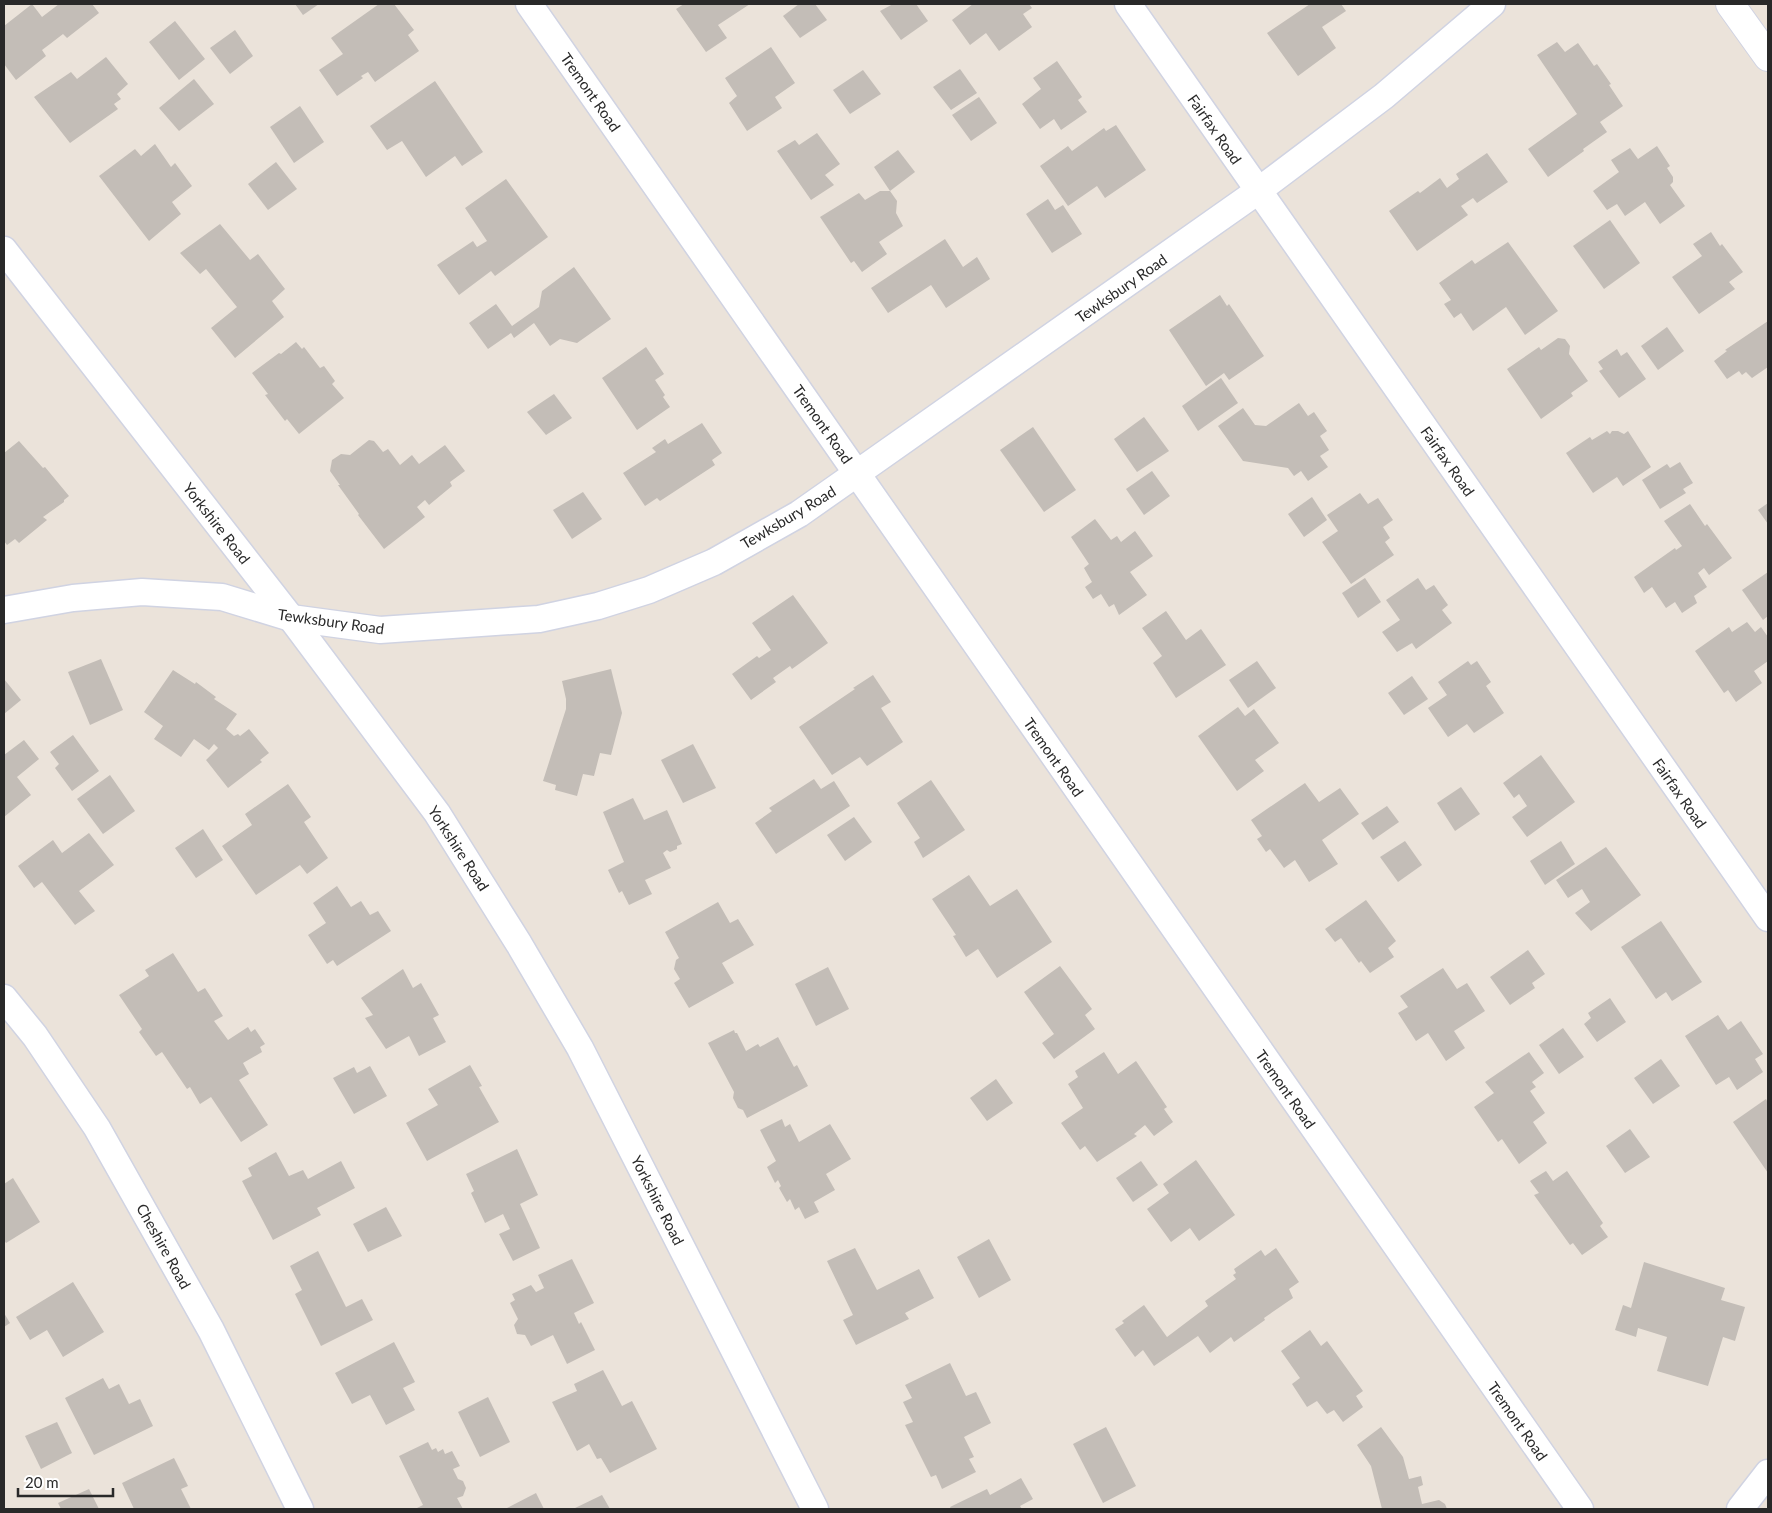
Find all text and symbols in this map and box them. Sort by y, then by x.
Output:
street label: Tremont Road [557,49,625,135]
street label: Fairfax Road [1184,91,1246,167]
street label: Tewksbury Road [1072,250,1170,326]
street label: Tremont Road [789,381,857,467]
street label: Fairfax Road [1417,423,1479,499]
street label: Yorkshire Road [180,479,254,567]
street label: Tewksbury Road [737,482,839,552]
street label: Tewksbury Road [277,605,385,637]
street label: Tremont Road [1020,714,1088,800]
street label: Fairfax Road [1649,755,1711,831]
street label: Yorkshire Road [425,802,493,894]
street label: Tremont Road [1252,1046,1320,1132]
street label: Yorkshire Road [628,1152,688,1248]
street label: Cheshire Road [133,1200,195,1292]
street label: Tremont Road [1484,1378,1552,1464]
scale bar [18,1466,112,1498]
text: 20 m [25,1473,59,1491]

